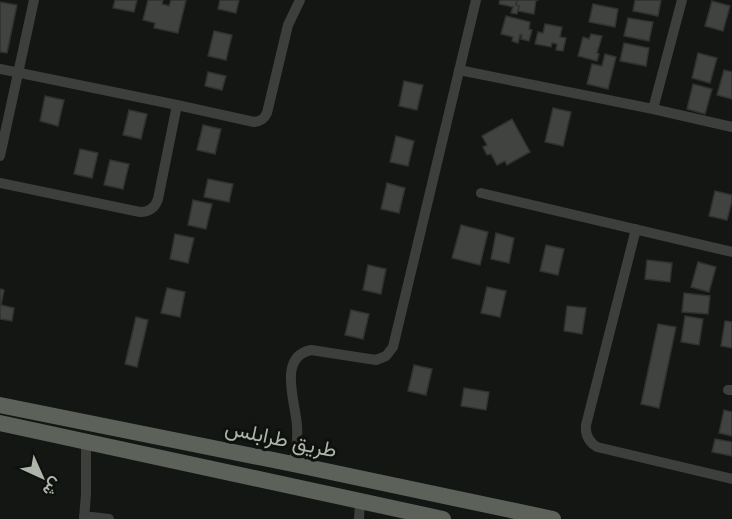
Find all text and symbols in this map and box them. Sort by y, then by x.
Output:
street label: طريق طرابلس [223,414,339,464]
north arrow [12,447,72,507]
text: ش [39,474,66,501]

